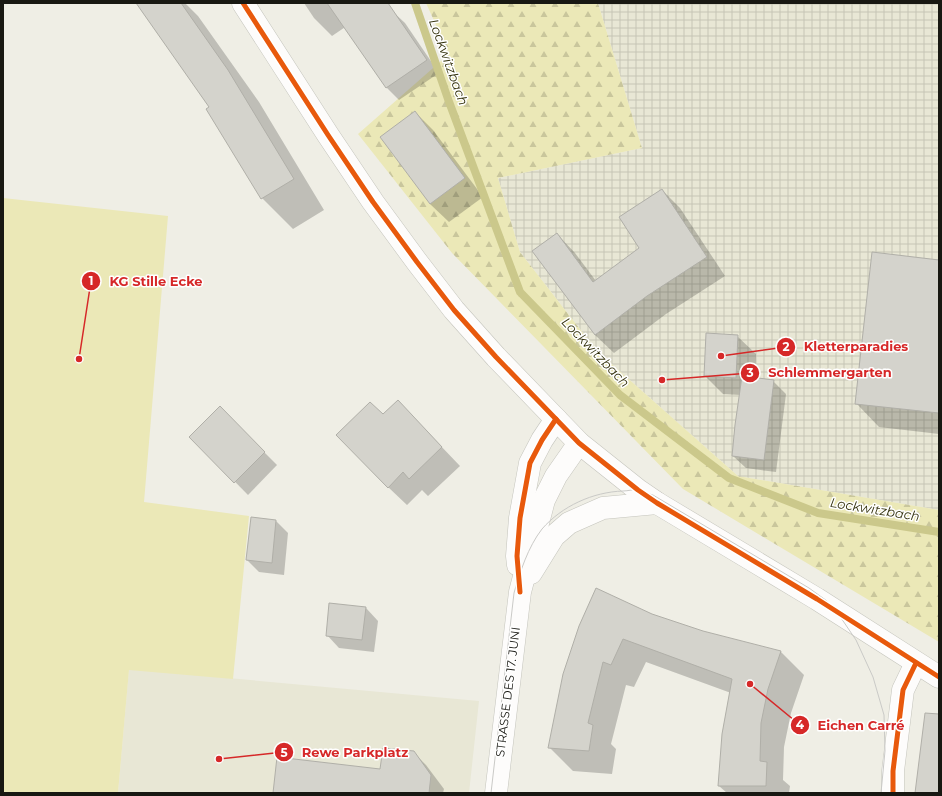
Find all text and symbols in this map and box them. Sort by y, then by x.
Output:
water label: Lockwitzbach [426,17,472,107]
callout: KG Stille Ecke [81,269,210,294]
text: 1 [89,273,93,288]
text: KG Stille Ecke [109,273,203,289]
water label: Lockwitzbach [559,314,633,390]
callout: Kletterparadies [776,334,917,359]
text: Kletterparadies [804,338,908,354]
text: 2 [782,339,790,354]
callout: Schlemmergarten [740,360,900,385]
text: Schlemmergarten [768,364,892,380]
text: 3 [745,365,754,380]
water label: Lockwitzbach [829,494,921,524]
street label: STRASSE DES 17. JUNI [492,626,523,758]
callout: Eichen Carré [790,712,913,737]
text: 4 [796,717,805,732]
text: Eichen Carré [818,717,904,733]
callout: Rewe Parkplatz [274,740,416,765]
text: Rewe Parkplatz [302,744,408,760]
text: 5 [280,745,288,760]

